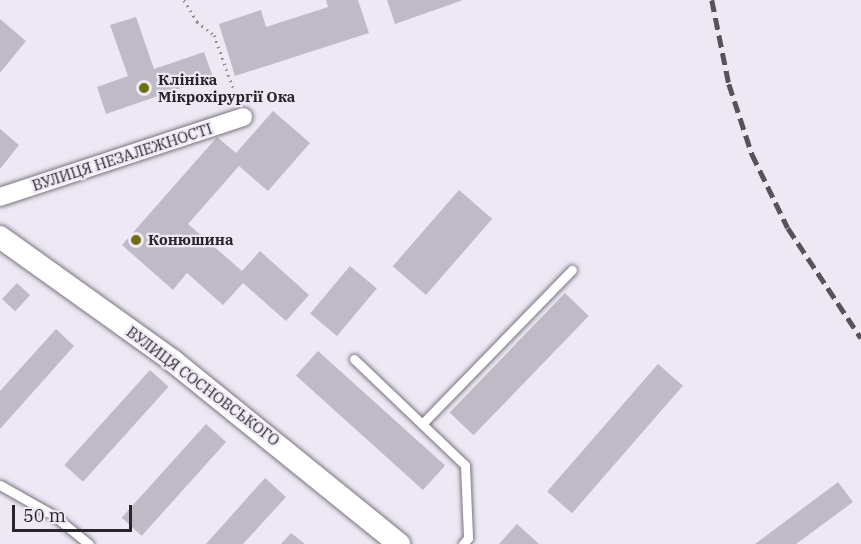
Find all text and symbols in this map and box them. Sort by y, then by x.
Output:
place label: Клініка Мікрохірургії Ока [158,70,295,105]
marker: Клініка Мікрохірургії Ока [135,79,153,97]
street label: ВУЛИЦЯ НЕЗАЛЕЖНОСТІ [30,119,214,195]
place label: Конюшина [148,231,234,249]
marker: Конюшина [129,233,143,247]
street label: ВУЛИЦЯ СОСНОВСЬКОГО [123,323,283,449]
scale bar [15,493,135,531]
text: 50 m [23,504,66,527]

